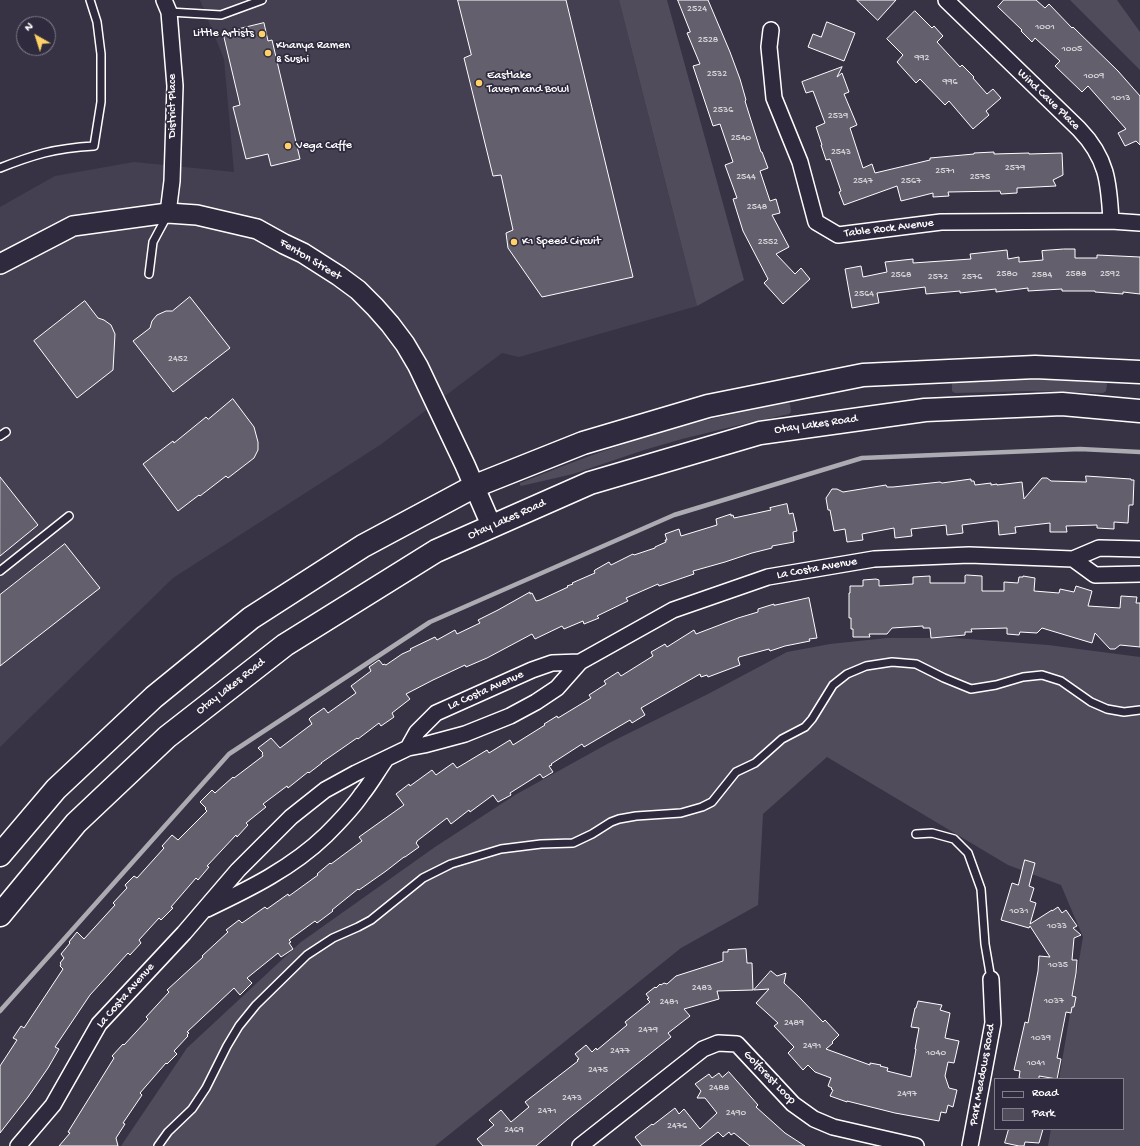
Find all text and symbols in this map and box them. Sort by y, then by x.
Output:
house number: 2524 [687,3,707,15]
north arrow [16,16,56,56]
text: N [23,21,36,34]
house number: 1001 [1035,21,1055,33]
place label: Little Artists [193,27,254,41]
marker: Little Artists [257,29,267,39]
house number: 2528 [698,34,718,46]
place label: Khanya Ramen & Sushi [276,39,350,67]
house number: 1005 [1062,43,1082,55]
marker: Khanya Ramen & Sushi [263,48,273,58]
house number: 992 [915,52,929,64]
street label: Wind Cave Place [1013,66,1083,134]
house number: 2532 [707,68,727,80]
place label: Eastlake Tavern and Bowl [487,69,569,97]
house number: 1009 [1084,70,1104,82]
street label: District Place [166,74,180,138]
house number: 996 [942,76,958,88]
marker: Eastlake Tavern and Bowl [474,78,484,88]
house number: 1013 [1112,92,1130,104]
house number: 2536 [713,104,733,116]
house number: 2539 [828,110,848,122]
house number: 2540 [731,132,751,144]
place label: Vega Caffe [296,139,352,153]
marker: Vega Caffe [283,141,293,151]
house number: 2543 [831,146,851,158]
house number: 2579 [1005,162,1025,174]
house number: 2571 [935,165,955,177]
house number: 2544 [736,171,756,183]
house number: 2575 [970,171,990,183]
house number: 2547 [853,175,873,187]
house number: 2567 [901,175,921,187]
house number: 2548 [747,201,767,213]
street label: Table Rock Avenue [843,216,935,242]
place label: K1 Speed Circuit [522,235,601,249]
street label: Fenton Street [276,236,344,284]
house number: 2552 [758,236,778,248]
marker: K1 Speed Circuit [509,237,519,247]
house number: 2580 [996,268,1018,280]
house number: 2588 [1065,268,1087,280]
house number: 2592 [1100,268,1120,280]
house number: 2568 [891,269,911,281]
house number: 2584 [1032,269,1052,281]
house number: 2572 [928,271,948,283]
house number: 2576 [962,271,982,283]
house number: 2564 [854,288,874,300]
house number: 2452 [168,353,188,365]
street label: Otay Lakes Road [774,412,858,438]
street label: Otay Lakes Road [466,496,548,544]
street label: La Costa Avenue [776,555,858,583]
street label: Otay Lakes Road [194,656,268,718]
street label: La Costa Avenue [446,668,526,714]
house number: 1031 [1010,905,1028,917]
house number: 1033 [1047,920,1067,932]
house number: 1035 [1048,959,1068,971]
street label: La Costa Avenue [94,961,158,1031]
house number: 2483 [692,982,712,994]
house number: 1037 [1044,995,1064,1007]
house number: 2481 [659,996,679,1008]
house number: 2489 [784,1017,804,1029]
street label: Park Meadows Road [967,1023,999,1127]
house number: 2479 [638,1024,658,1036]
house number: 1039 [1031,1032,1051,1044]
house number: 2491 [803,1040,821,1052]
house number: 2477 [610,1045,630,1057]
house number: 1040 [926,1047,946,1059]
street label: Golfcrest Loop [740,1048,798,1108]
house number: 1041 [1027,1057,1045,1069]
house number: 2475 [588,1064,608,1076]
legend [994,1078,1124,1130]
house number: 2488 [709,1082,729,1094]
text: Road [1032,1087,1058,1101]
house number: 2497 [897,1088,917,1100]
house number: 2473 [562,1092,582,1104]
house number: 2471 [538,1105,556,1117]
house number: 2490 [726,1107,746,1119]
text: Park [1032,1107,1055,1121]
house number: 2476 [667,1120,687,1132]
house number: 2469 [504,1124,524,1136]

